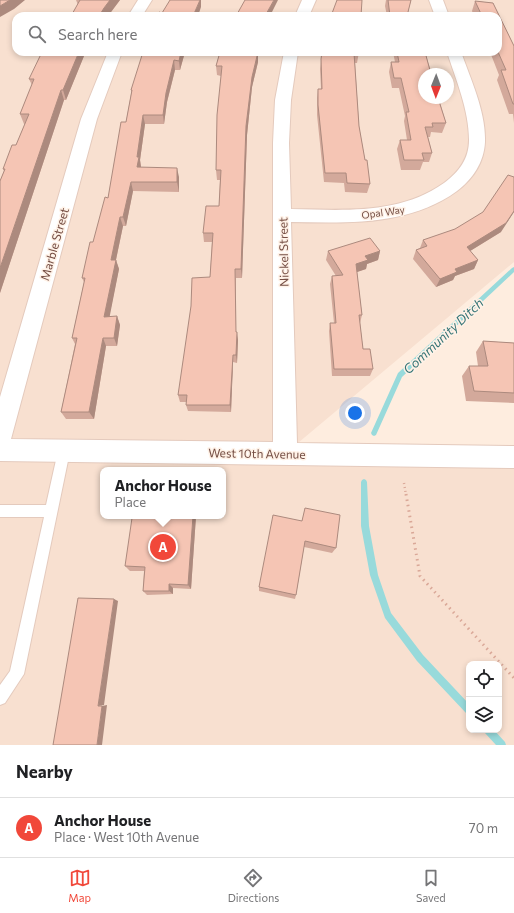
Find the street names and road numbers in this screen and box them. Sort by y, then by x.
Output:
street label: Opal Way [361,203,405,221]
street label: Marble Street [37,206,71,282]
street label: Nickel Street [275,217,291,287]
street label: West 10th Avenue [208,445,306,461]

